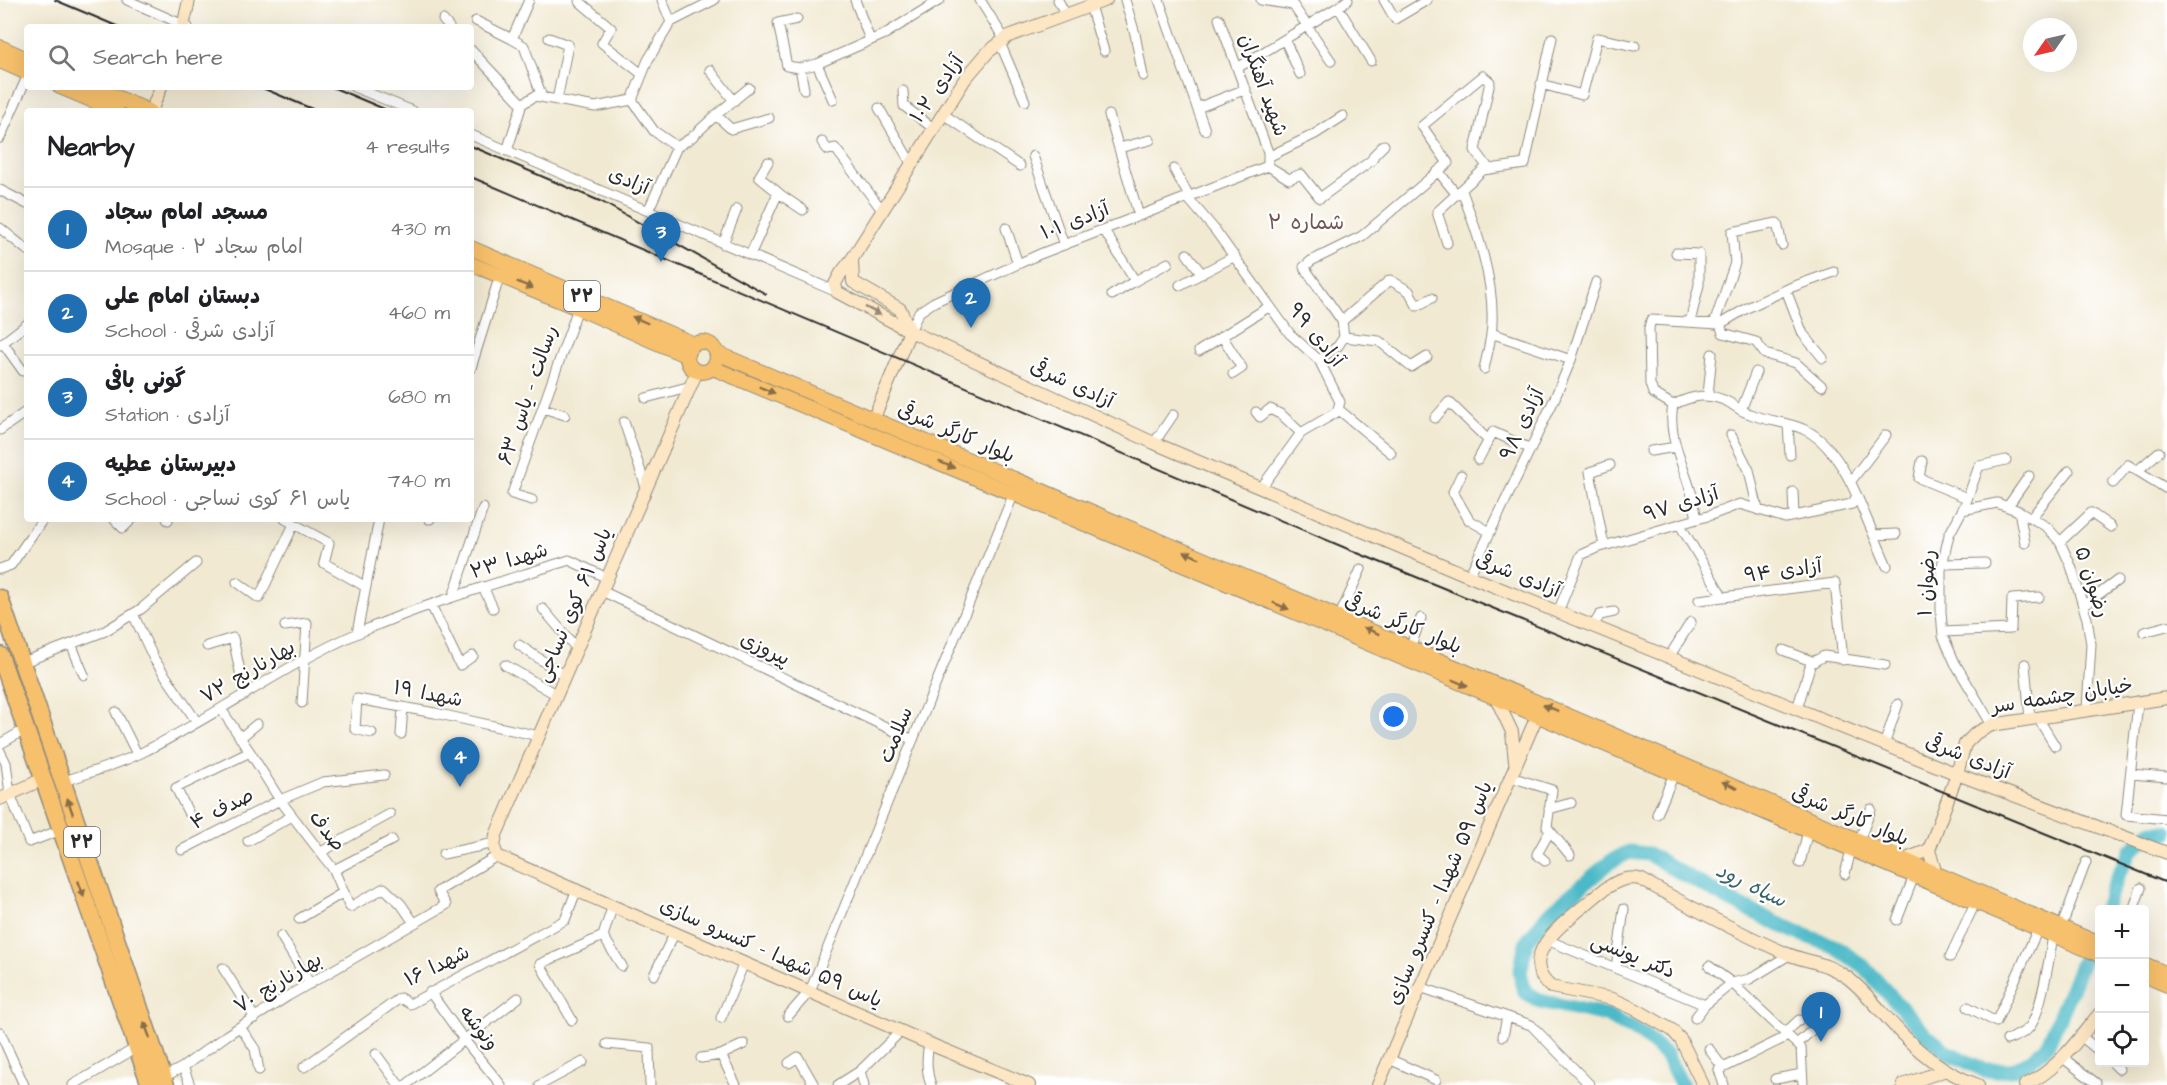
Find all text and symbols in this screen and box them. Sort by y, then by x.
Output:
north arrow [2023,18,2077,72]
search box [24,24,474,90]
street label: شهید آهنگران [1231,30,1295,140]
icon: search [45,41,78,74]
text: Search here [93,42,223,73]
street label: آزادی ۱۰۲ [903,48,971,129]
text: Nearby [48,129,135,165]
text: 4 results [365,133,450,161]
street label: آزادی [604,160,655,203]
street label: آزادی ۱۰۱ [1037,195,1114,247]
text: مسجد امام سجاد [105,197,268,228]
district label: شماره ۲ [1268,208,1344,237]
pin: 3 [642,212,680,262]
text: 1 [66,215,69,243]
text: 430 m [390,215,450,243]
text: Mosque · امام سجاد ۲ [105,233,303,261]
pin: 2 [952,278,990,328]
one-way arrow [517,280,535,290]
text: دبستان امام علی [105,281,260,312]
road number: ۲۲ [564,281,600,311]
street label: آزادی ٩٩ [1281,297,1351,374]
text: 2 [62,299,73,327]
text: 460 m [388,299,450,327]
one-way arrow [864,306,881,316]
one-way arrow [632,316,649,325]
text: School · آزادی شرقی [105,317,275,345]
street label: رسالت - یاس ۶۳ [491,321,565,469]
street label: آزادی شرقی [1025,352,1120,416]
text: گونی بافی [105,365,186,396]
street label: آزادی ۹۸ [1493,382,1551,465]
text: 3 [62,383,73,411]
text: 680 m [388,383,450,411]
one-way arrow [758,386,776,395]
street label: بلوار کارگر شرقی [893,396,1019,470]
text: Station · آزادی [105,401,230,429]
text: دبیرستان عطیه [105,449,236,480]
one-way arrow [938,461,956,470]
text: 4 [61,467,74,495]
text: 740 m [388,467,450,495]
street label: آزادی ۹۷ [1640,479,1723,529]
text: School · یاس ۶۱ کوی نساجی [105,485,350,513]
street label: یاس ۶۱ کوی نساجی [529,523,619,687]
street label: شهدا ۲۳ [467,536,551,586]
street label: رضوان ۵ [2067,543,2117,621]
street label: آزادی شرقی [1471,545,1566,605]
street label: رضوان ۱ [1911,549,1943,617]
one-way arrow [1183,550,1201,560]
street label: آزادی ۹۴ [1743,552,1824,590]
street label: بلوار کارگر شرقی [1340,587,1466,661]
one-way arrow [1273,601,1291,611]
street label: پیروزی [735,625,795,673]
one-way arrow [1362,626,1380,636]
street label: بهارنارنج ۷۲ [195,634,301,710]
street label: خیابان چشمه سر [1987,671,2135,721]
street label: شهدا ۱۹ [391,674,465,714]
one-way arrow [1452,678,1470,688]
your location [1379,702,1408,731]
street label: سلامت [872,703,920,767]
one-way arrow [1541,703,1559,713]
street label: آزادی شرقی [1921,728,2016,787]
pin: 4 [440,738,480,787]
street label: یاس ۵۹ شهدا - کنسرو سازی [1380,777,1500,1009]
street label: بلوار کارگر شرقی [1787,779,1913,853]
one-way arrow [1721,780,1739,790]
street label: صدف ۴ [185,781,259,837]
one-way arrow [65,797,74,815]
street label: صدف [302,805,352,857]
road number: ۲۲ [64,827,100,857]
water label: سیاه رود [1711,856,1792,915]
one-way arrow [77,880,87,898]
street label: یاس ۵۹ شهدا - کنسرو سازی [655,891,887,1015]
map controls [2095,905,2149,1067]
button: + [2095,905,2149,959]
street label: دکتر یونسی [1587,926,1679,986]
street label: شهدا ۱۶ [400,938,474,994]
street label: بهارنارنج ۷۰ [229,946,327,1020]
button: − [2095,959,2149,1013]
pin: 1 [1802,992,1840,1042]
street label: ونوشه [453,1000,505,1056]
button: locate [2095,1013,2149,1067]
one-way arrow [141,1021,151,1039]

